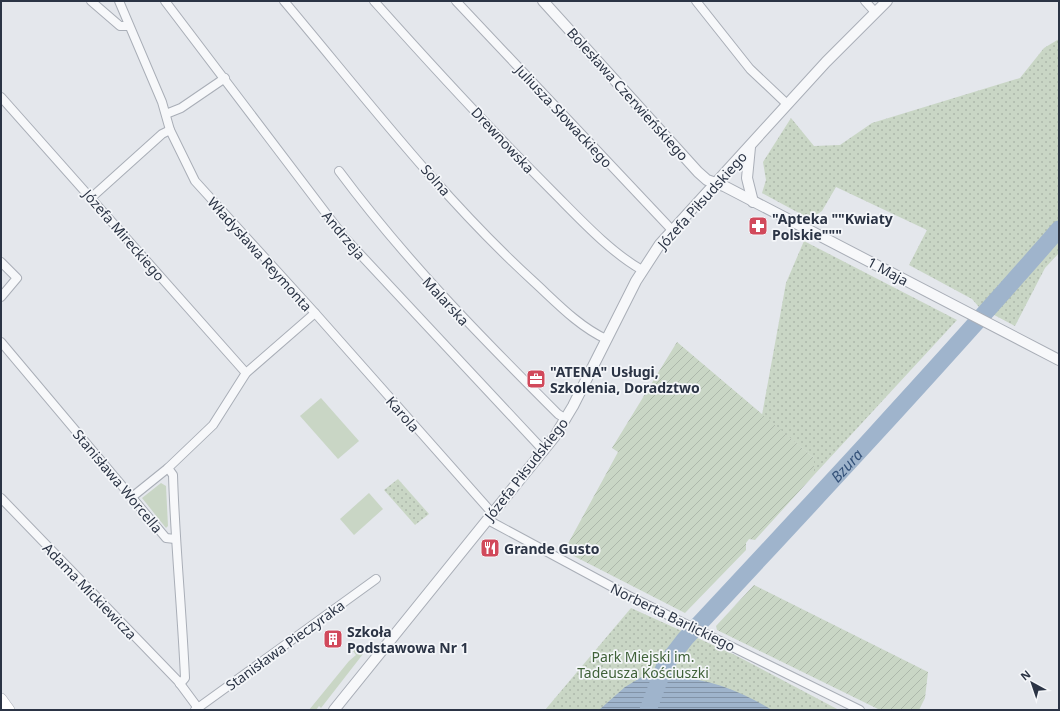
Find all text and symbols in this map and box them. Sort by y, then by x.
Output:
street label: Bolesława Czerwieńskiego [563,23,693,165]
street label: Juliusza Słowackiego [510,59,617,172]
street label: Drewnowska [467,103,539,177]
street label: Józefa Piłsudskiego [652,147,751,254]
street label: Solna [417,160,455,200]
street label: Józefa Mireckiego [78,184,169,285]
street label: Władysława Reymonta [204,193,316,315]
street label: Andrzeja [318,207,370,263]
place label: "Apteka ""Kwiaty Polskie""" [772,209,893,244]
pharmacy icon: "Apteka ""Kwiaty Polskie""" [747,215,769,237]
street label: 1 Maja [864,252,912,290]
street label: Malarska [419,273,473,329]
place label: "ATENA" Usługi, Szkolenia, Doradztwo [550,362,700,397]
office icon: "ATENA" Usługi, Szkolenia, Doradztwo [525,368,547,390]
street label: Karola [382,392,424,436]
street label: Józefa Piłsudskiego [479,414,572,526]
street label: Stanisława Worcella [69,425,167,537]
water label: Bzura [826,444,867,486]
restaurant icon: Grande Gusto [479,537,501,559]
street label: Adama Mickiewicza [39,539,141,643]
place label: Grande Gusto [504,539,600,558]
street label: Norberta Barlickiego [607,579,739,655]
street label: Stanisława Pieczyraka [222,595,348,695]
place label: Szkoła Podstawowa Nr 1 [347,622,469,657]
building icon: Szkoła Podstawowa Nr 1 [322,628,344,650]
park label: Park Miejski im. Tadeusza Kościuszki [577,647,709,682]
north arrow [1012,663,1052,703]
text: N [1017,666,1034,684]

